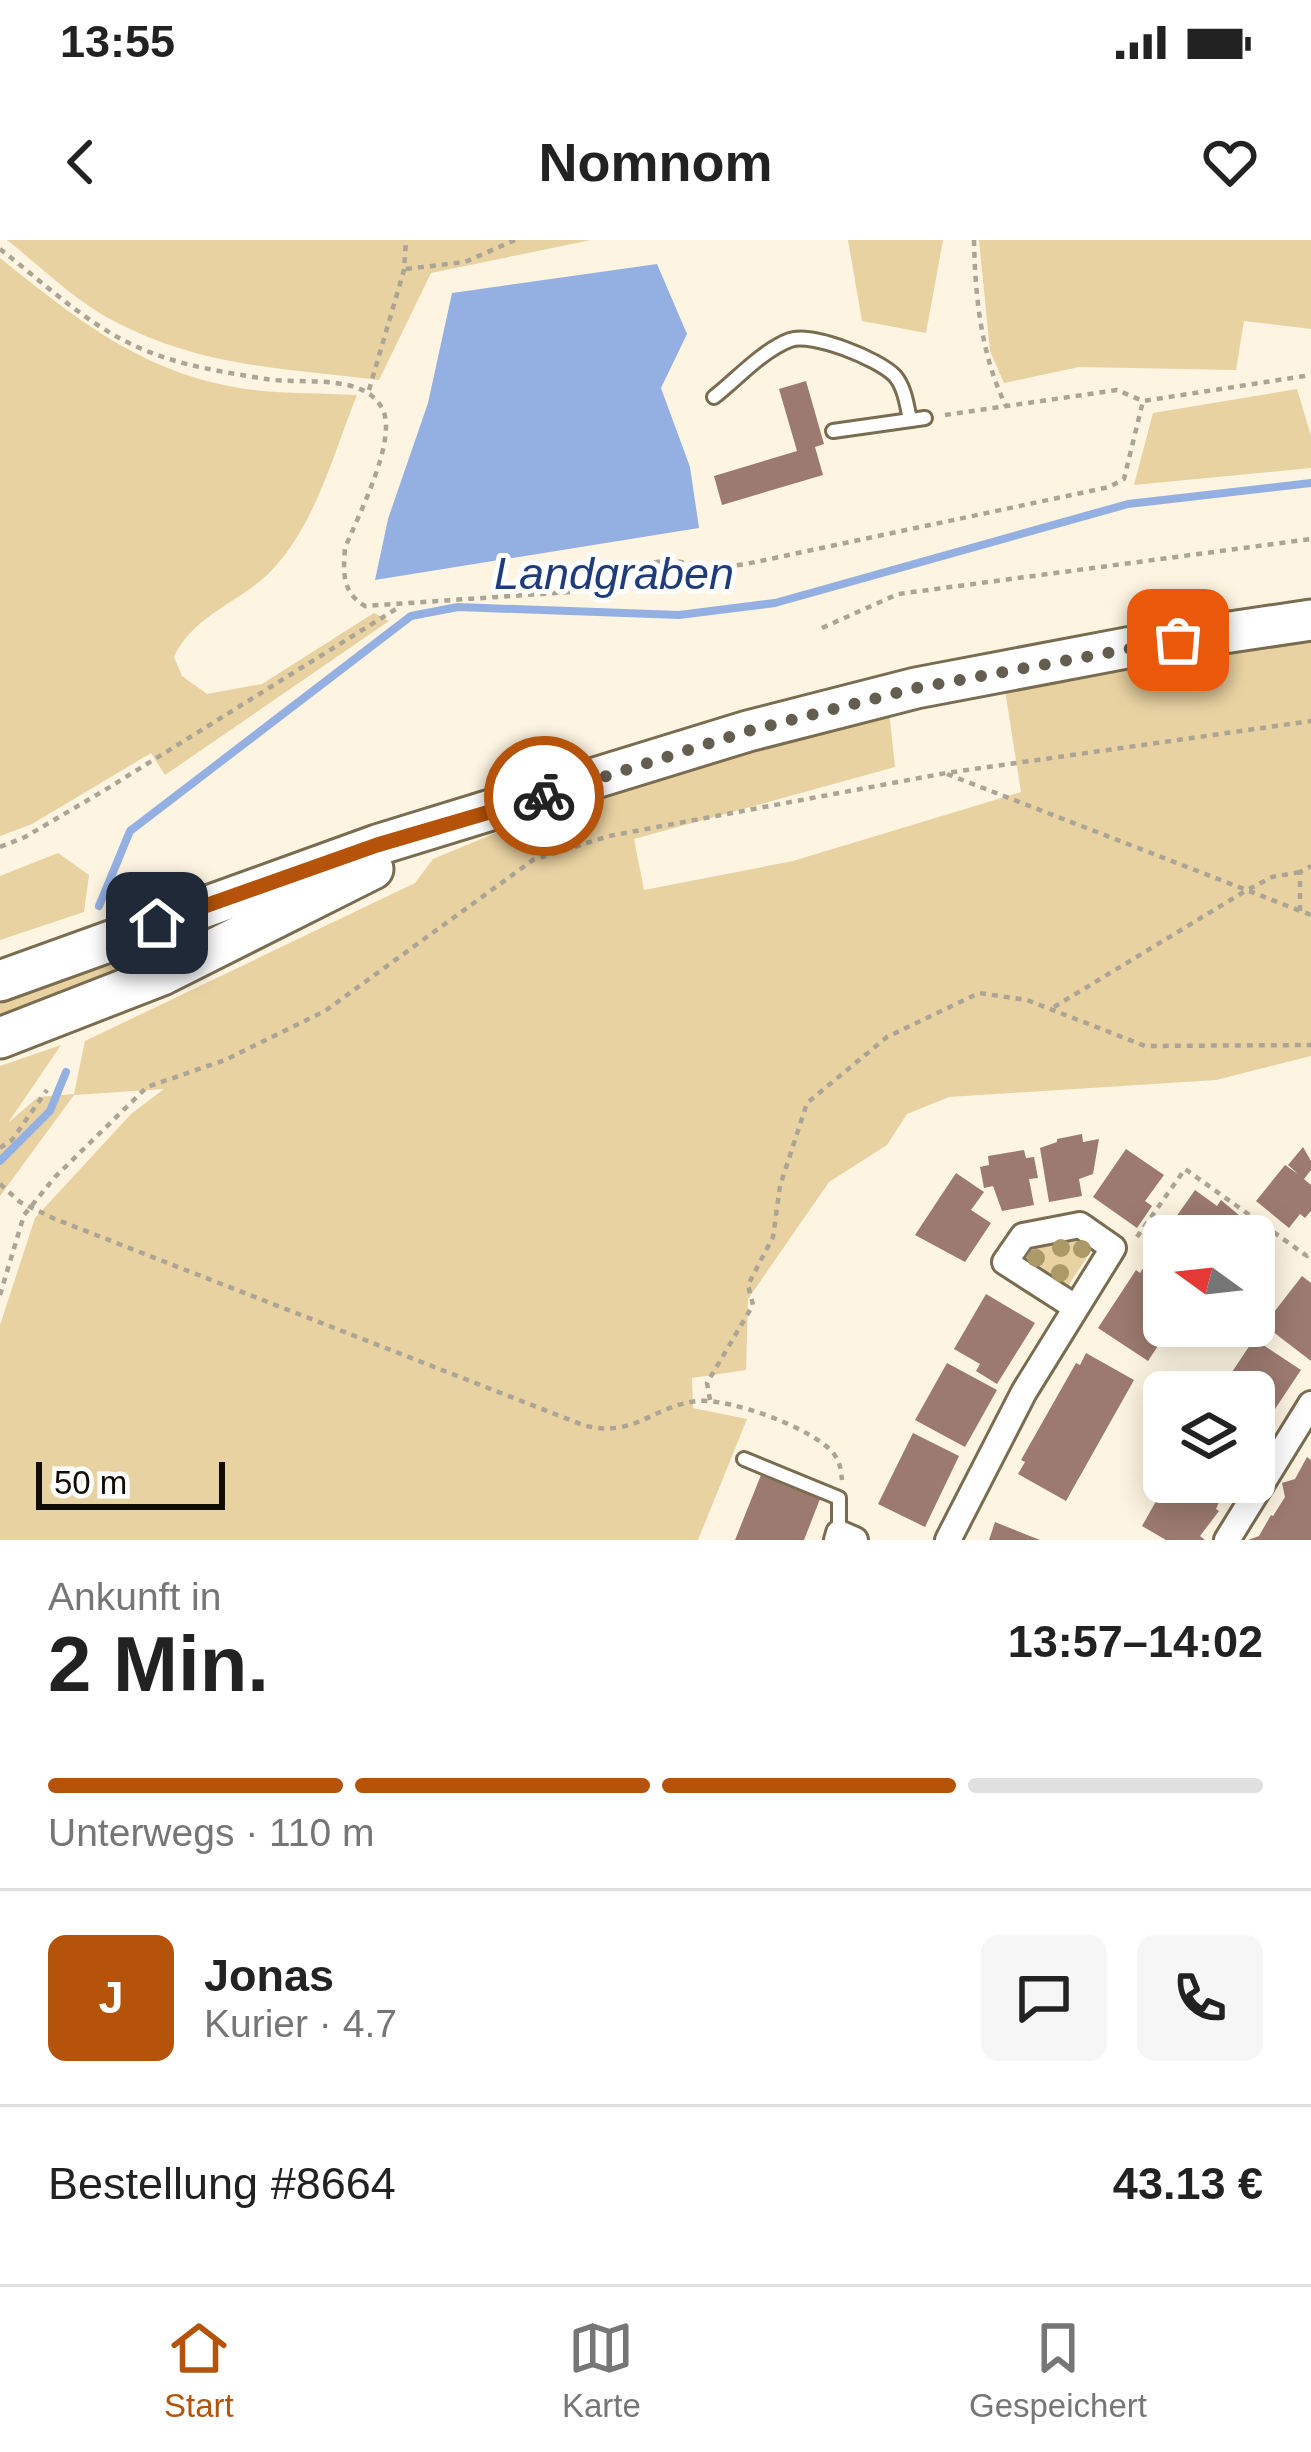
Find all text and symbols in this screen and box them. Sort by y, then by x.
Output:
text: 13:55 [60,16,175,67]
icon: back [48,129,114,195]
icon: heart [1197,129,1263,195]
text: Nomnom [539,132,772,192]
water label: Landgraben [494,548,734,599]
pin [1127,589,1229,691]
icon: bag [1145,607,1211,673]
courier [484,736,604,856]
icon: bike [511,763,577,829]
pin [106,872,208,974]
icon: home [124,890,190,956]
north arrow [1143,1215,1275,1347]
map controls [1143,1215,1275,1503]
button: layers [1143,1371,1275,1503]
scale bar [36,1456,225,1509]
text: 50 m [54,1464,127,1501]
text: Ankunft in [48,1575,221,1618]
text: 13:57–14:02 [1008,1616,1263,1667]
text: 2 Min. [48,1620,269,1708]
text: Unterwegs · 110 m [48,1811,375,1854]
button: chat [981,1935,1107,2061]
button: phone [1137,1935,1263,2061]
text: Jonas [204,1950,334,2001]
text: J [98,1972,124,2023]
text: Kurier · 4.7 [204,2002,397,2045]
text: Bestellung #8664 [48,2158,396,2209]
text: 43.13 € [1113,2158,1263,2209]
tab: Start [164,2315,234,2425]
tab: Karte [562,2315,641,2425]
tab: Gespeichert [969,2315,1147,2425]

